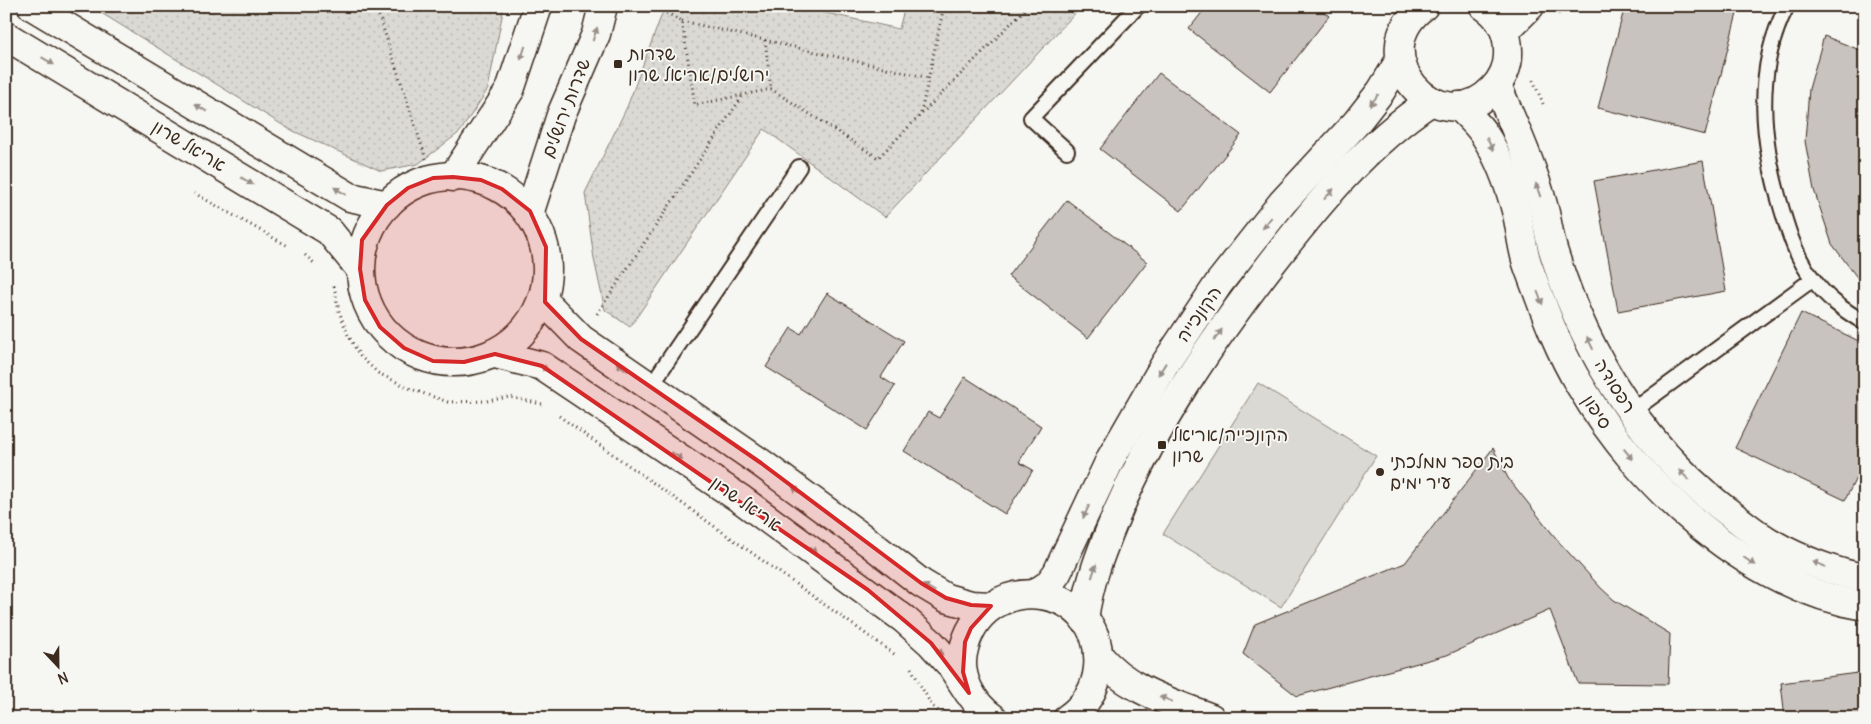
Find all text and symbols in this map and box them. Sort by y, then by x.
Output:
one-way arrow [591,26,599,41]
place label: שדרות ירושלים/אריאל שרון [627,42,769,86]
one-way arrow [518,45,526,60]
street label: שדרות ירושלים [536,55,595,161]
one-way arrow [41,57,55,66]
marker: שדרות ירושלים/אריאל שרון [612,58,624,70]
one-way arrow [1368,93,1379,106]
one-way arrow [195,103,208,112]
street label: אריאל שרון [148,115,230,177]
one-way arrow [1486,136,1494,151]
one-way arrow [241,177,254,186]
one-way arrow [1534,182,1542,197]
one-way arrow [334,187,347,196]
one-way arrow [1323,188,1335,200]
one-way arrow [1261,216,1272,229]
street label: הקונכייה [1171,281,1226,346]
one-way arrow [1537,290,1544,305]
one-way arrow [1213,329,1223,342]
one-way arrow [1586,336,1594,350]
street label: רפסודה [1590,354,1641,417]
one-way arrow [615,362,629,372]
one-way arrow [1157,362,1166,375]
one-way arrow [534,363,549,372]
street label: סיפון [1578,390,1617,433]
place label: הקונכייה/אריאל שרון [1172,423,1288,467]
marker: הקונכייה/אריאל שרון [1156,439,1168,451]
one-way arrow [1622,447,1633,460]
place label: בית ספר ממלכתי עיר ימים [1390,450,1514,494]
one-way arrow [670,452,684,461]
marker: בית ספר ממלכתי עיר ימים [1374,466,1386,478]
one-way arrow [1679,469,1691,481]
street label: אריאל שרון [706,471,786,537]
one-way arrow [792,485,805,496]
one-way arrow [1081,505,1089,519]
one-way arrow [804,544,818,554]
one-way arrow [1742,556,1756,566]
one-way arrow [1812,559,1826,567]
one-way arrow [1090,563,1098,578]
one-way arrow [922,583,935,592]
north arrow [32,642,82,692]
one-way arrow [932,643,944,655]
text: N [55,668,71,688]
one-way arrow [1159,695,1173,703]

